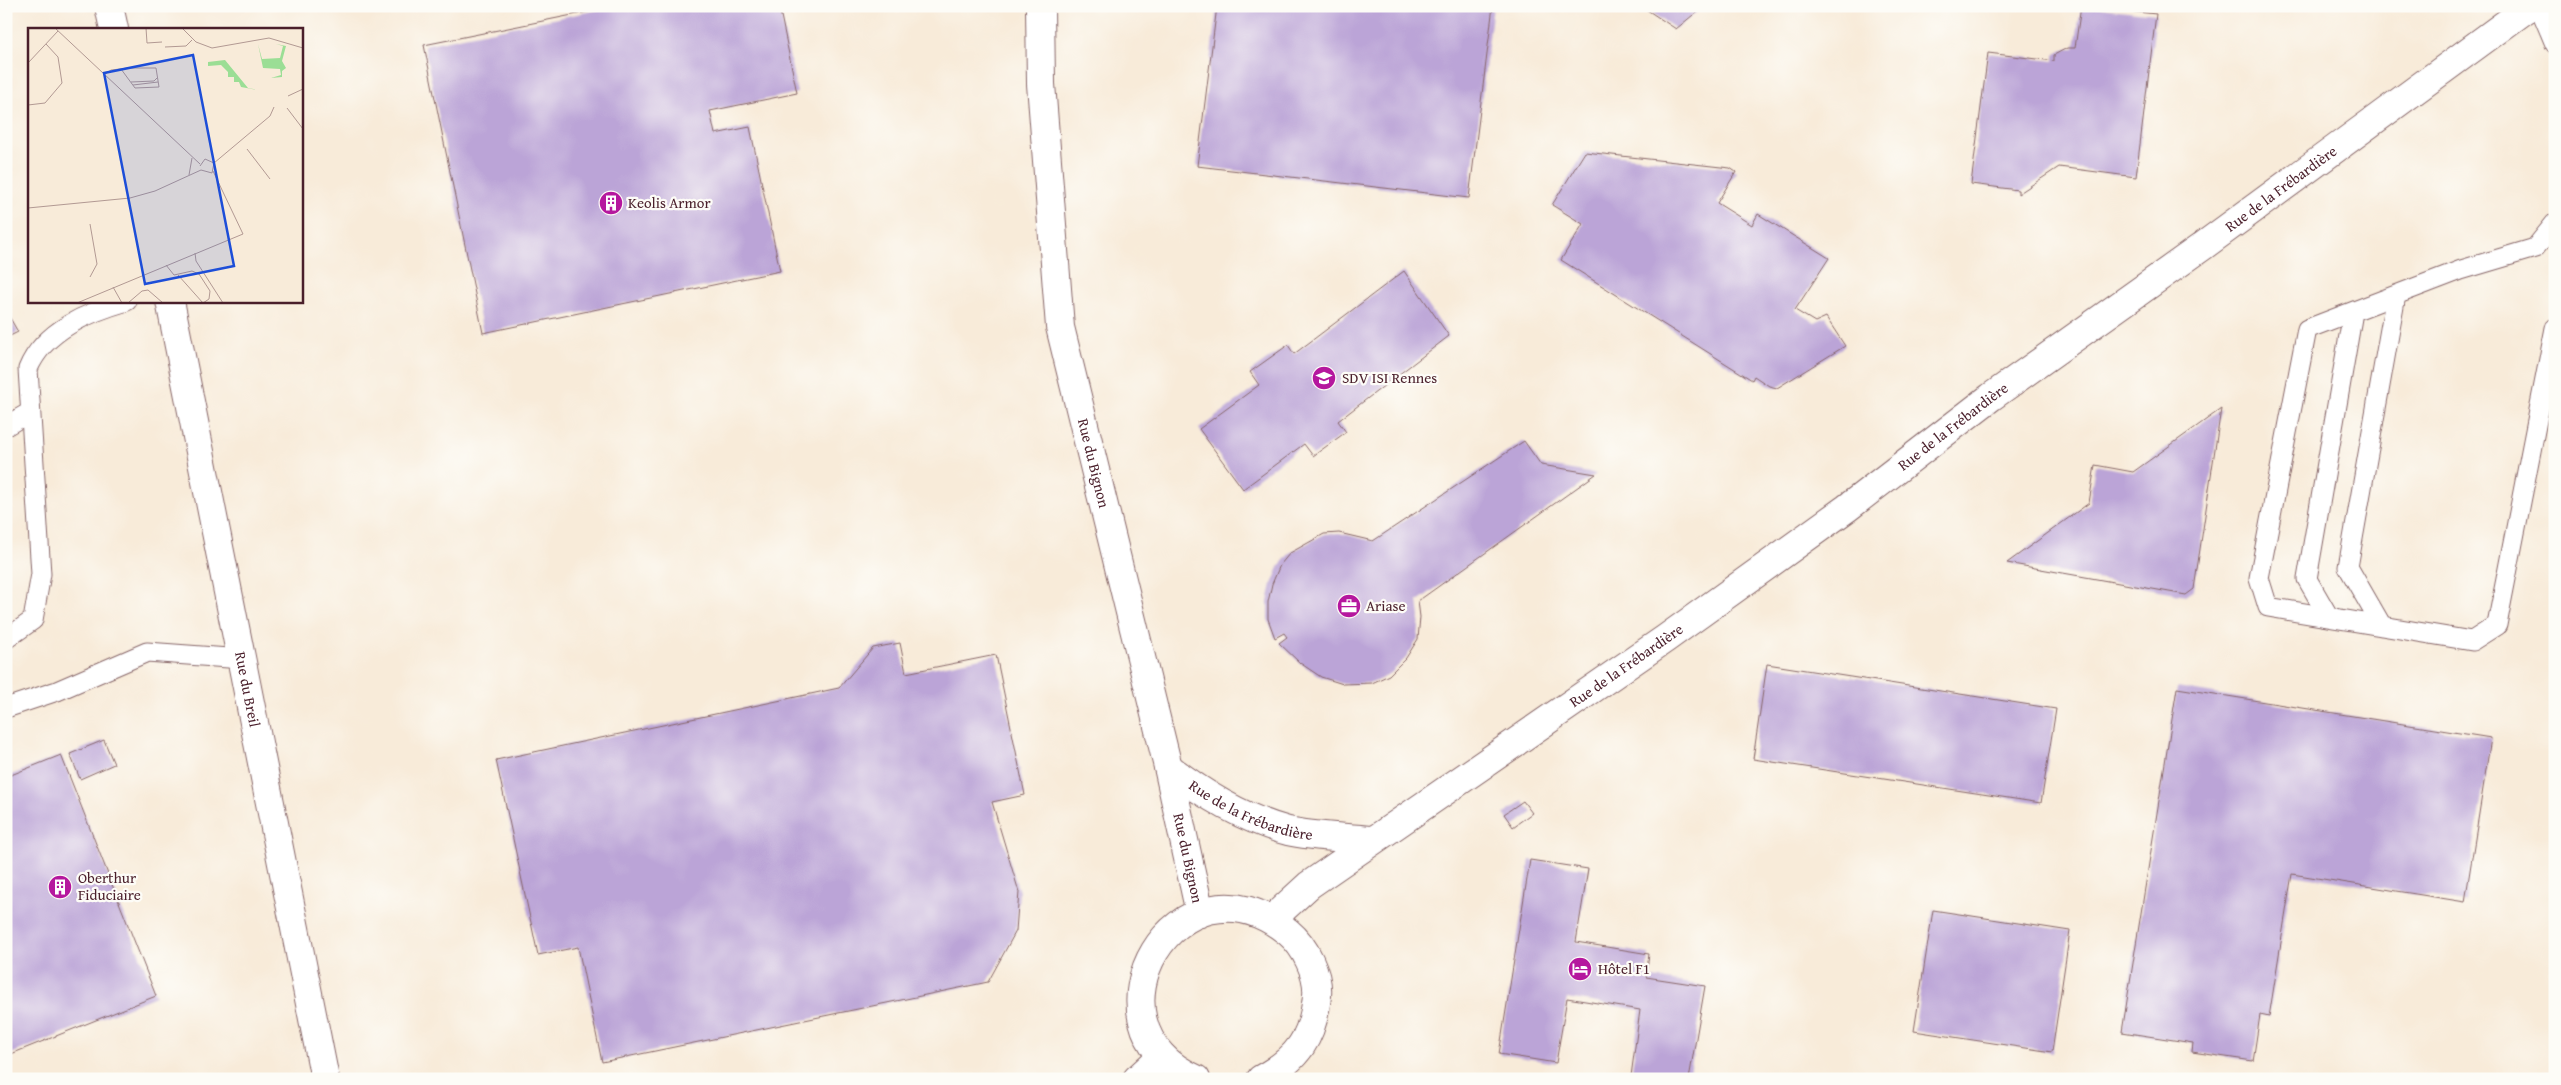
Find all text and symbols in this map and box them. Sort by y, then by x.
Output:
inset map [28,28,302,302]
street label: Rue de la Frébardière [2220,140,2341,236]
building icon: Keolis Armor [598,190,624,216]
place label: Keolis Armor [628,192,711,213]
school or university icon: SDV ISI Rennes [1311,365,1337,391]
place label: SDV ISI Rennes [1342,367,1437,388]
street label: Rue de la Frébardière [1893,377,2012,475]
street label: Rue du Bignon [1073,416,1115,510]
office icon: Ariase [1336,593,1362,619]
place label: Ariase [1366,595,1406,616]
street label: Rue de la Frébardière [1565,618,1687,712]
street label: Rue du Breil [230,650,266,729]
street label: Rue de la Frébardière [1185,775,1314,845]
street label: Rue du Bignon [1168,811,1209,905]
place label: Oberthur Fiduciaire [78,867,141,905]
building icon: Oberthur Fiduciaire [47,874,73,900]
hotel icon: Hôtel F1 [1567,956,1593,982]
place label: Hôtel F1 [1598,958,1650,979]

